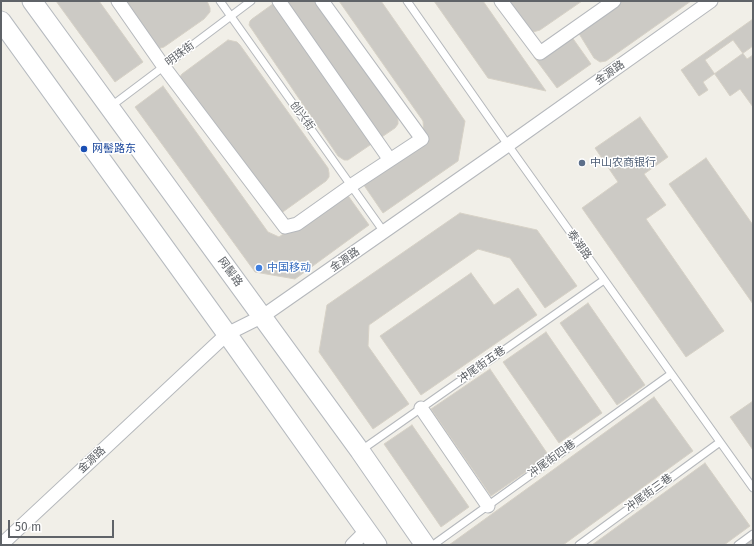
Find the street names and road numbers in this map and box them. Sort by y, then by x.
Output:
street label: 明珠街 [163,39,197,69]
street label: 金源路 [593,58,627,88]
street label: 创兴街 [287,99,317,133]
street label: 泰湖路 [564,228,594,262]
street label: 金源路 [328,245,362,275]
street label: 网髻路 [215,255,245,289]
street label: 冲尾街五巷 [456,344,508,386]
street label: 冲尾街四巷 [526,437,578,481]
street label: 金源路 [75,444,109,476]
street label: 冲尾街三巷 [623,471,675,515]

